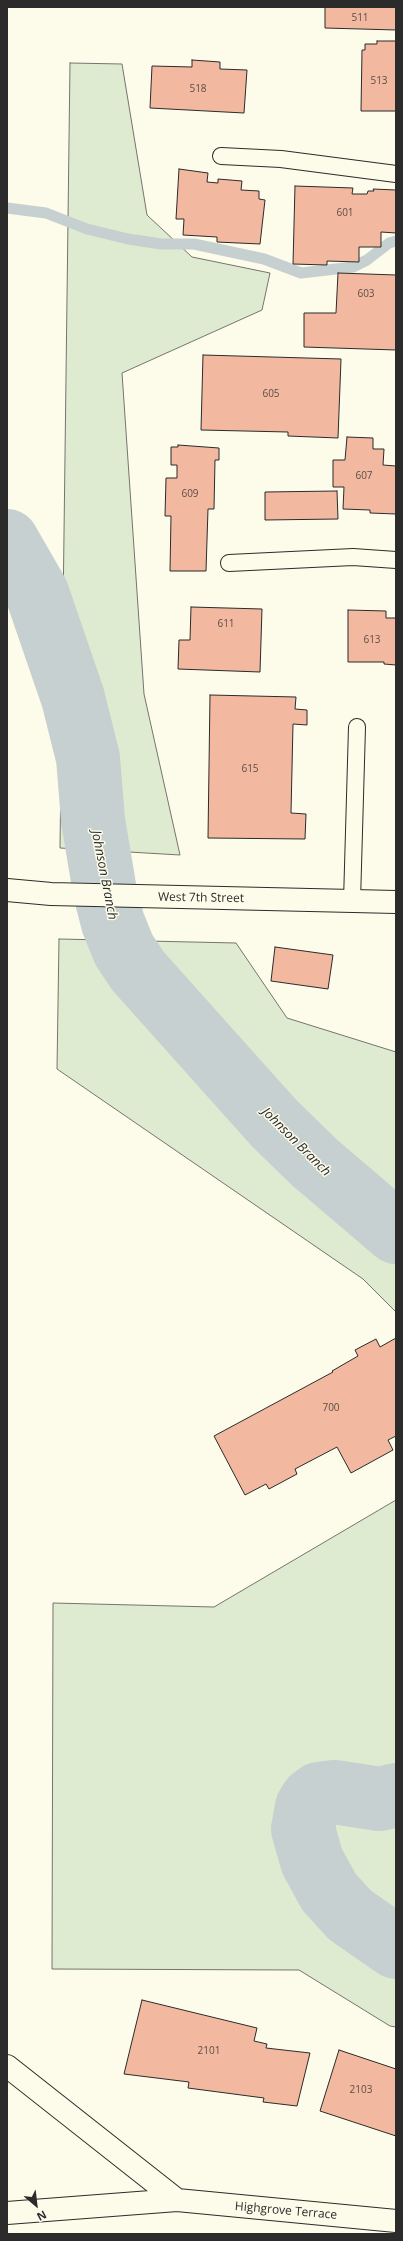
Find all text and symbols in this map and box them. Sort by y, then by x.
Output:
house number: 511 [351,12,369,24]
house number: 513 [370,75,388,87]
house number: 518 [189,83,207,95]
house number: 601 [336,207,354,219]
house number: 603 [357,288,375,300]
house number: 605 [262,388,280,400]
house number: 607 [355,470,373,482]
house number: 609 [181,488,199,500]
house number: 611 [217,618,235,630]
house number: 613 [363,634,381,646]
house number: 615 [241,763,259,775]
water label: Johnson Branch [88,829,120,921]
street label: West 7th Street [158,890,244,906]
water label: Johnson Branch [258,1104,334,1180]
house number: 700 [322,1402,340,1414]
house number: 2101 [198,2045,220,2057]
house number: 2103 [350,2084,372,2096]
north arrow [16,2185,56,2225]
street label: Highgrove Terrace [234,2199,338,2223]
text: N [34,2207,49,2225]

